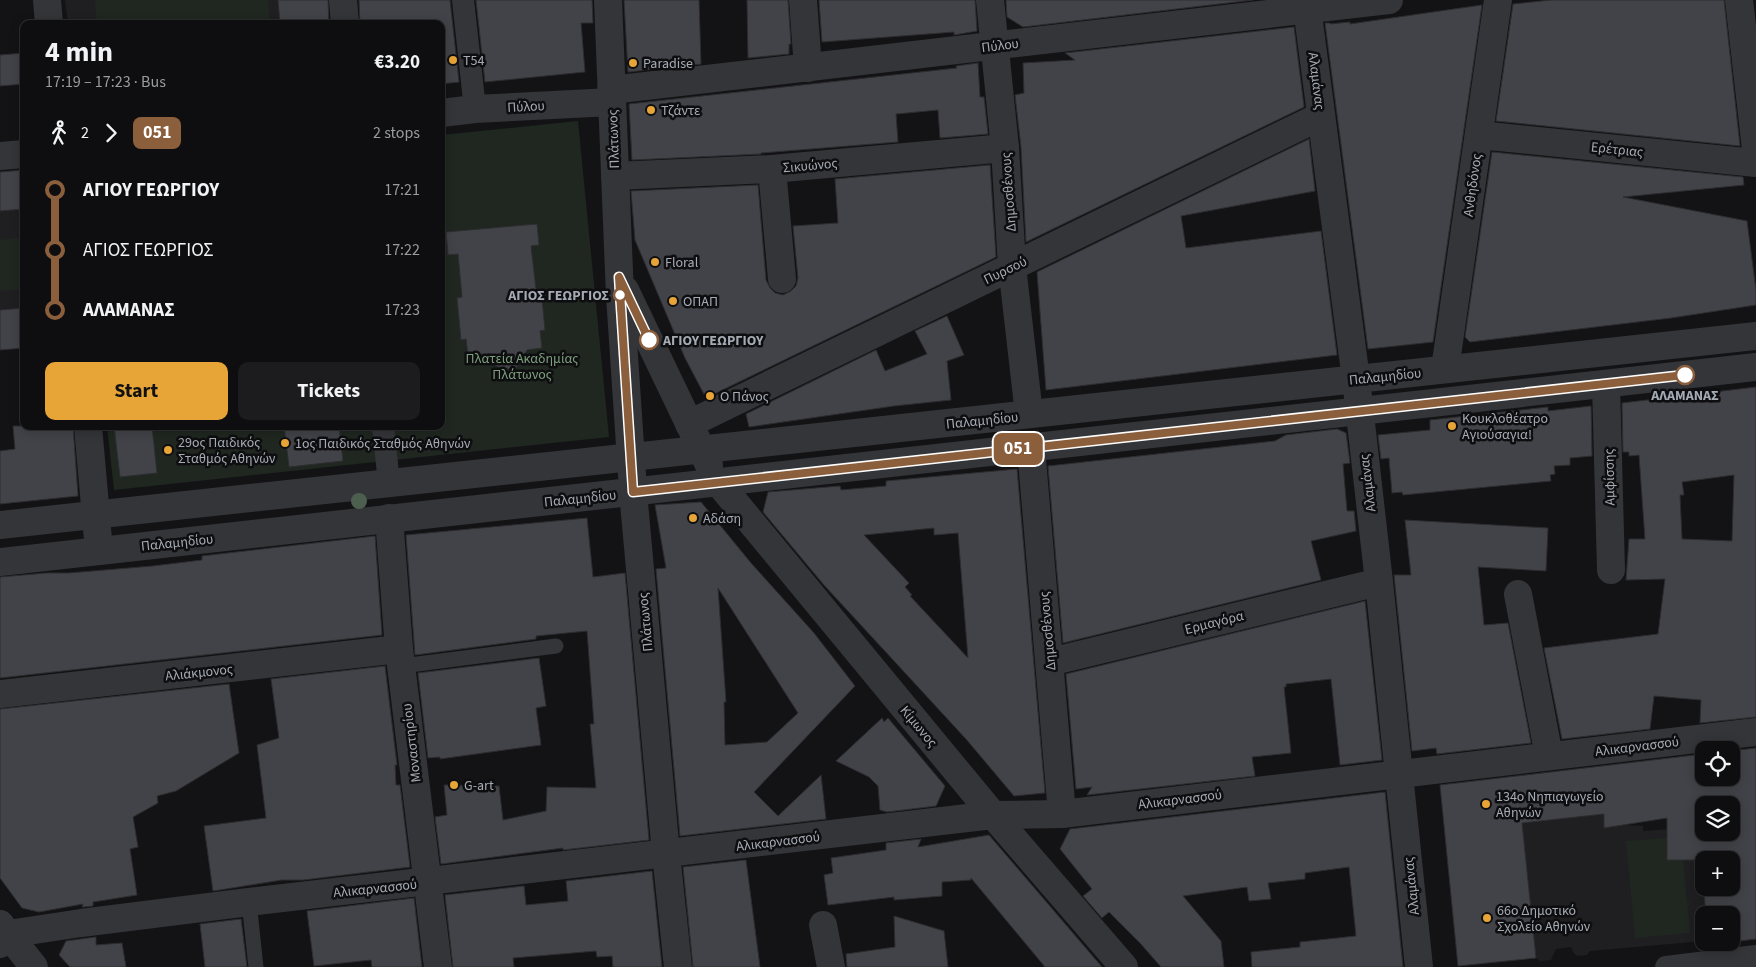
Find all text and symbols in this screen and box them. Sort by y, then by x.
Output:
text: 4 min [45,32,113,72]
street label: Πύλου [980,34,1020,58]
text: €3.20 [374,49,420,76]
place label: T54 [463,51,484,71]
street label: Αλαμάνας [1303,51,1329,111]
marker: T54 [447,54,459,66]
place label: Paradise [643,54,693,74]
marker: Paradise [627,57,639,69]
text: 17:19 – 17:23 · Bus [45,71,166,93]
street label: Πύλου [507,96,545,118]
place label: Τζάντε [661,101,700,121]
marker: Τζάντε [645,104,657,116]
street label: Πλάτωνος [603,109,625,169]
icon: walk [45,119,73,147]
icon: forward [97,119,125,147]
text: 051 [143,120,171,145]
text: 2 [81,122,89,144]
text: 2 stops [373,122,420,144]
street label: Ερέτριας [1590,137,1644,163]
street label: Δημοσθένους [996,152,1022,232]
street label: Ανθηδόνος [1459,152,1487,218]
street label: Σικυώνος [782,154,838,178]
text: ΑΓΙΟΥ ΓΕΩΡΓΙΟΥ [83,177,219,204]
text: 17:21 [384,179,420,201]
text: ΑΓΙΟΣ ΓΕΩΡΓΙΟΣ [83,237,213,264]
text: 17:22 [384,239,420,261]
street label: Πυρσού [980,252,1030,290]
place label: Floral [665,253,699,273]
marker: Floral [649,256,661,268]
place label: ΑΓΙΟΣ ΓΕΩΡΓΙΟΣ [507,286,609,306]
marker: ΑΓΙΟΣ ΓΕΩΡΓΙΟΣ [613,288,627,302]
place label: ΟΠΑΠ [683,292,718,312]
marker: ΟΠΑΠ [667,295,679,307]
text: ΑΛΑΜΑΝΑΣ [83,297,175,324]
text: 17:23 [384,299,420,321]
marker: ΑΓΙΟΥ ΓΕΩΡΓΙΟΥ [639,330,659,350]
place label: ΑΓΙΟΥ ΓΕΩΡΓΙΟΥ [662,331,764,351]
park label: Πλατεία Ακαδημίας Πλάτωνος [466,349,578,385]
button: Start [45,362,228,420]
button: Tickets [238,362,420,420]
street label: Παλαμηδίου [1348,363,1422,391]
marker: ΑΛΑΜΑΝΑΣ [1675,365,1695,385]
place label: ΑΛΑΜΑΝΑΣ [1650,386,1719,406]
place label: Ο Πάνος [720,387,769,407]
marker: Ο Πάνος [704,390,716,402]
street label: Παλαμηδίου [945,407,1019,435]
place label: Κουκλοθέατρο Αγιούσαγια! [1462,409,1548,445]
marker: Κουκλοθέατρο Αγιούσαγια! [1446,420,1458,432]
place label: 29ος Παιδικός Σταθμός Αθηνών [178,433,276,469]
line badge: 051 [989,433,1047,465]
place label: 1ος Παιδικός Σταθμός Αθηνών [295,434,471,454]
text: 051 [1004,436,1032,461]
marker: 1ος Παιδικός Σταθμός Αθηνών [279,437,291,449]
marker: 29ος Παιδικός Σταθμός Αθηνών [162,444,174,456]
street label: Αμφίσσης [1600,448,1620,506]
street label: Αλαμάνας [1355,453,1381,513]
street label: Παλαμηδίου [543,485,617,513]
place label: Αδάση [703,509,741,529]
marker: Αδάση [687,512,699,524]
street label: Παλαμηδίου [140,529,214,557]
street label: Πλάτωνος [633,591,659,652]
street label: Δημοσθένους [1035,591,1061,671]
street label: Ερμαγόρα [1183,606,1246,640]
street label: Αλιάκμονος [164,660,234,686]
street label: Κίμωνος [895,701,942,752]
street label: Μοναστηρίου [397,702,427,783]
street label: Αλικαρνασσού [1594,732,1680,762]
map controls [1695,741,1740,951]
button: locate [1695,741,1740,786]
place label: G-art [464,776,494,796]
marker: G-art [448,779,460,791]
street label: Αλικαρνασσού [1137,785,1223,815]
place label: 134ο Νηπιαγωγείο Αθηνών [1496,787,1604,823]
button: layers [1695,796,1740,841]
marker: 134ο Νηπιαγωγείο Αθηνών [1480,798,1492,810]
street label: Αλικαρνασσού [735,827,821,857]
button: + [1695,851,1740,896]
street label: Αλαμάνας [1399,856,1425,916]
street label: Αλικαρνασσού [332,875,418,903]
place label: 66ο Δημοτικό Σχολείο Αθηνών [1497,901,1591,937]
button: − [1695,906,1740,951]
marker: 66ο Δημοτικό Σχολείο Αθηνών [1481,912,1493,924]

